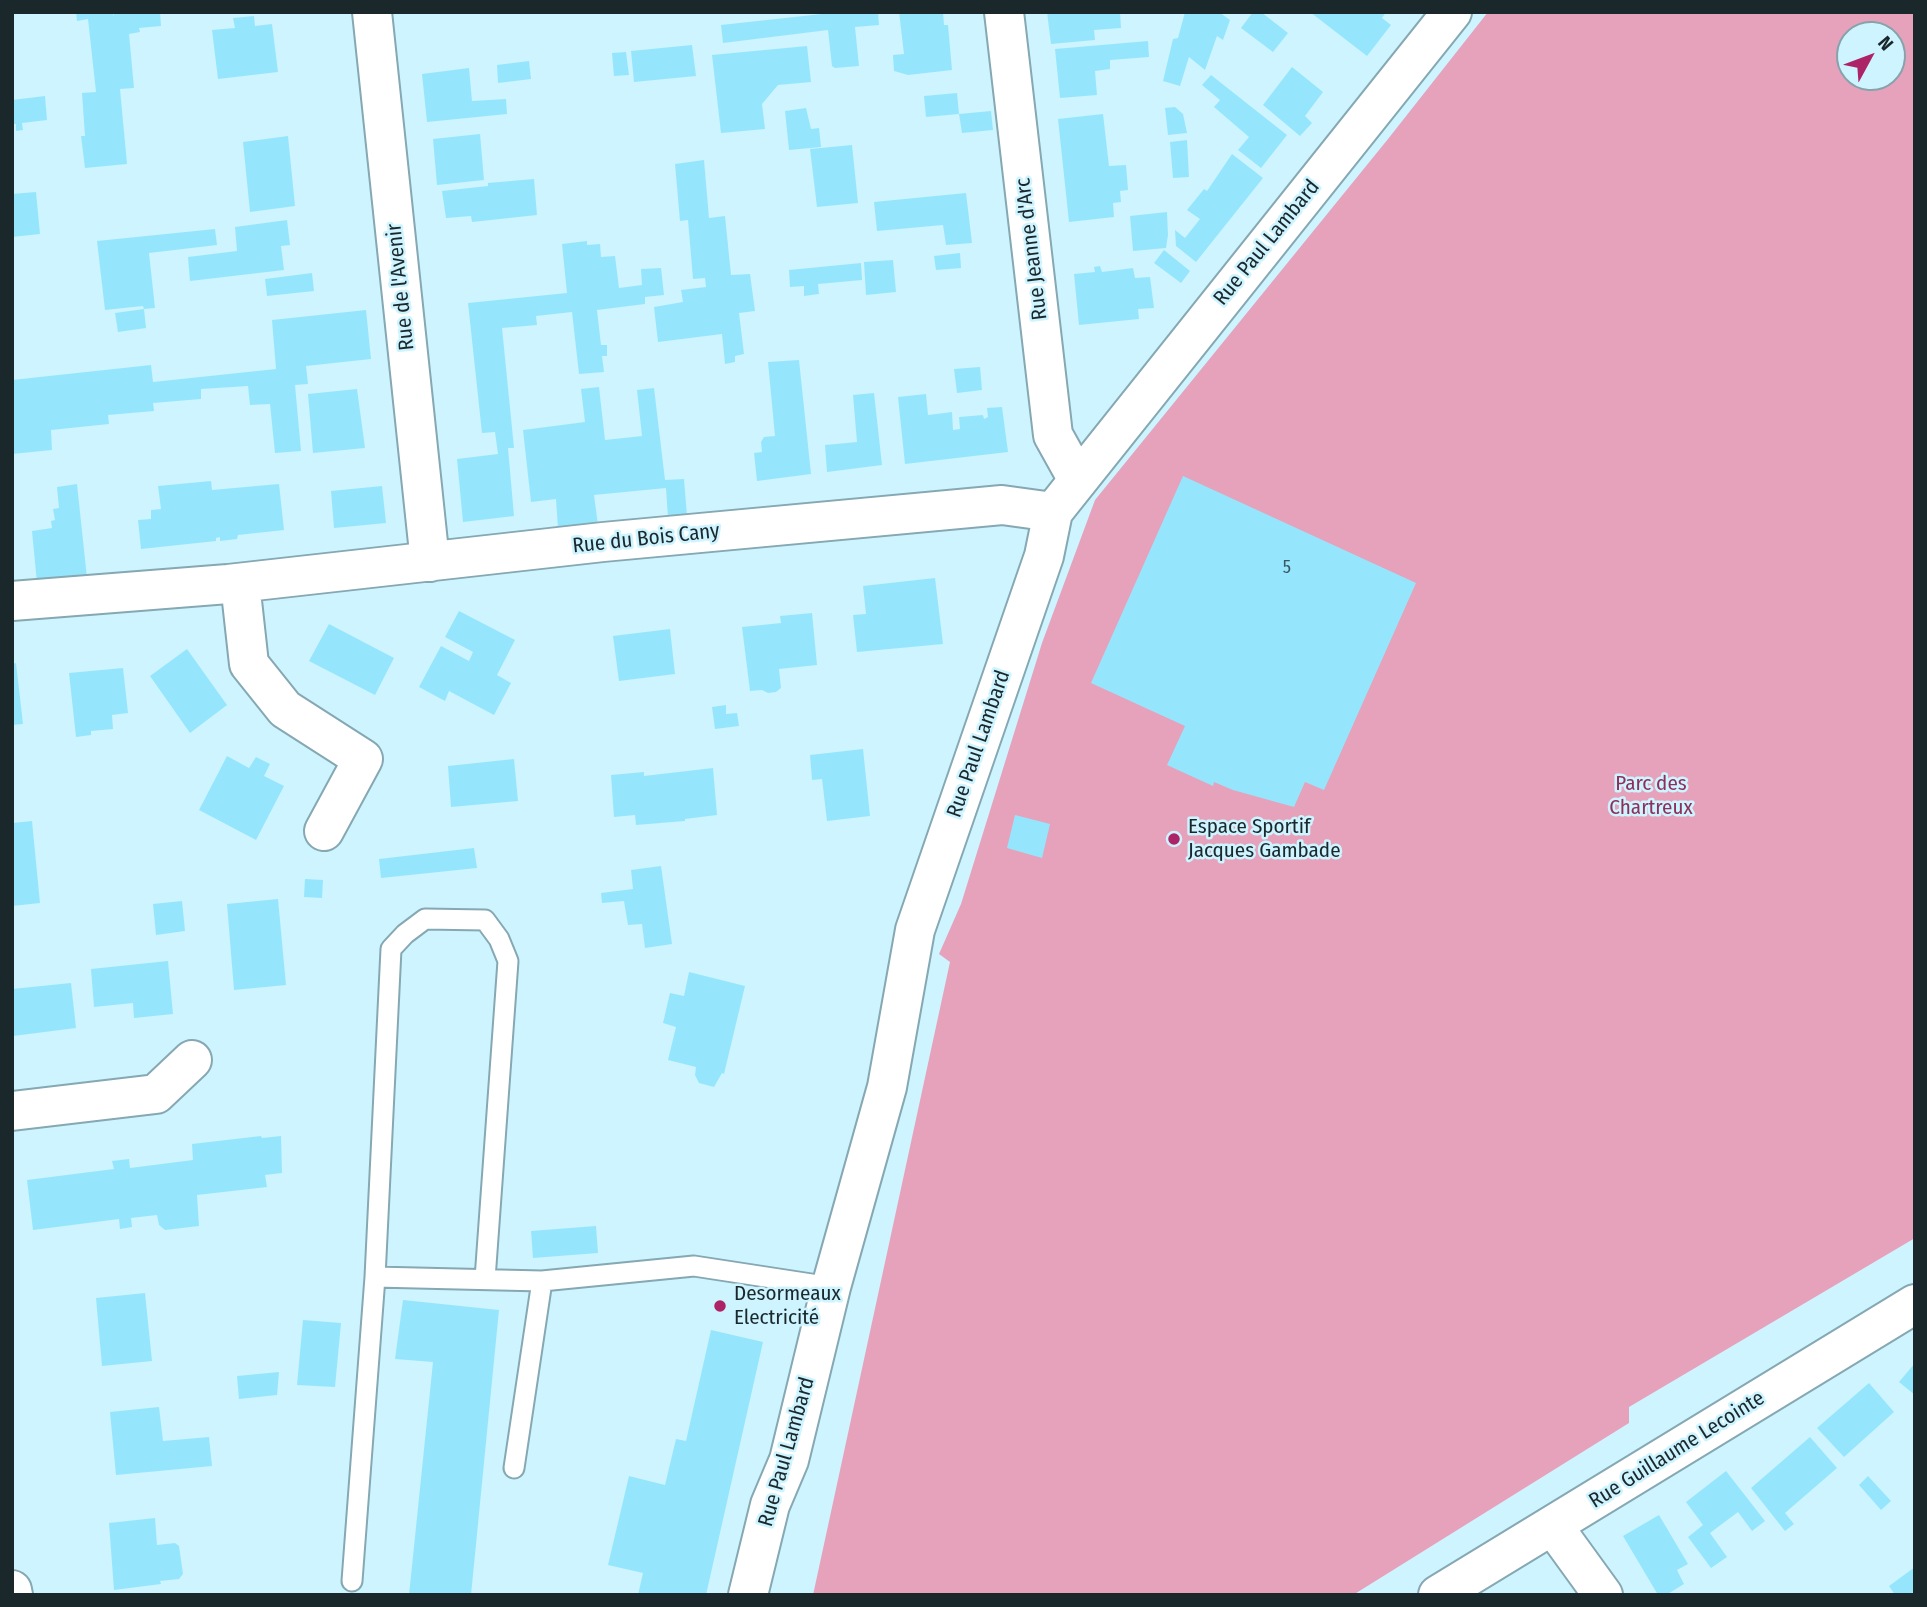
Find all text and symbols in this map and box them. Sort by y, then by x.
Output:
north arrow [1836,21,1906,91]
text: N [1873,31,1898,55]
street label: Rue Paul Lambard [1209,175,1325,311]
street label: Rue Jeanne d'Arc [1011,176,1053,322]
street label: Rue de l'Avenir [382,222,420,352]
street label: Rue du Bois Cany [571,519,721,559]
house number: 5 [1283,557,1291,579]
street label: Rue Paul Lambard [942,667,1016,821]
park label: Parc des Chartreux [1609,771,1693,821]
place label: Espace Sportif Jacques Gambade [1188,814,1341,864]
marker: Espace Sportif Jacques Gambade [1166,831,1182,847]
place label: Desormeaux Electricité [734,1281,841,1331]
marker: Desormeaux Electricité [712,1298,728,1314]
street label: Rue Paul Lambard [754,1374,820,1530]
street label: Rue Guillaume Lecointe [1585,1386,1769,1514]

